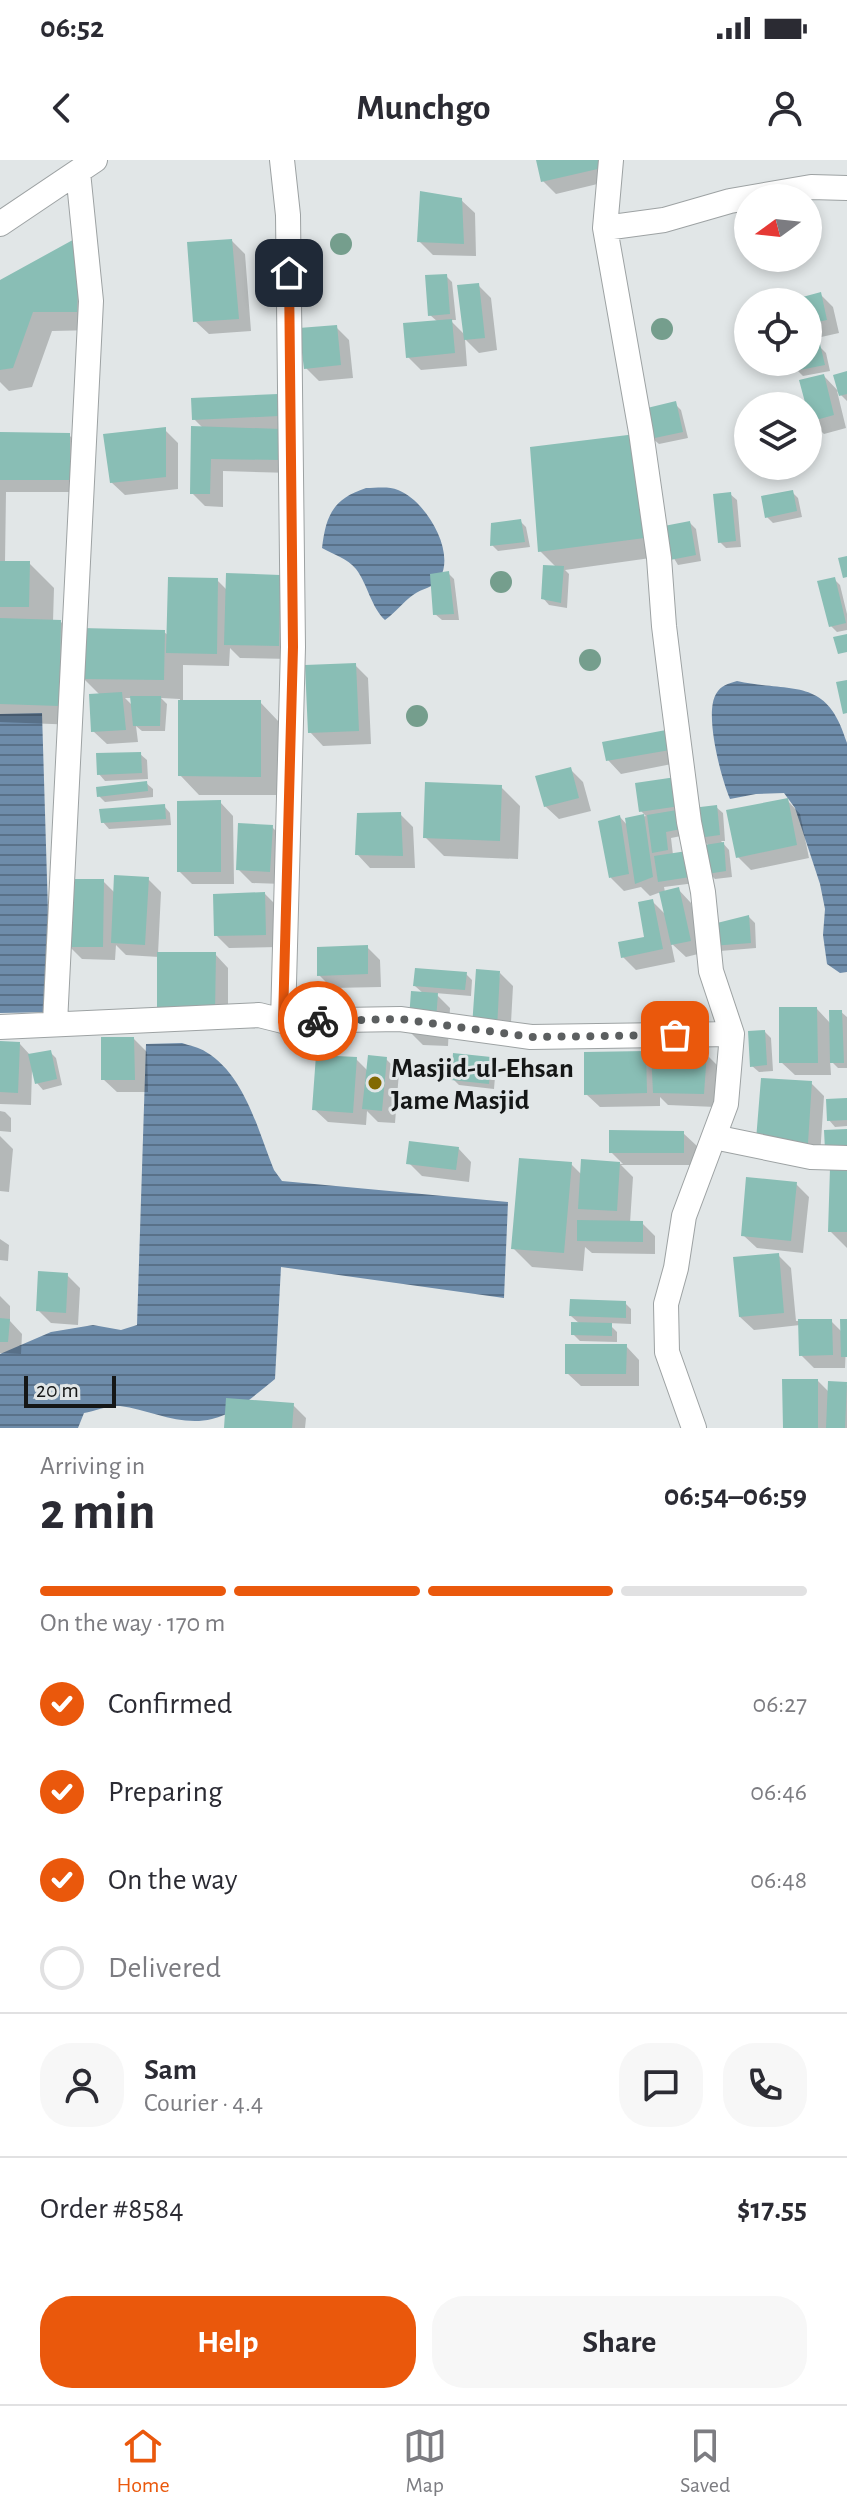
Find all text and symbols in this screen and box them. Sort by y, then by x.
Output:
text: 06:52 [40,13,104,43]
icon: back [40,86,84,130]
icon: person [763,86,807,130]
text: Munchgo [356,90,491,126]
north arrow [734,184,822,272]
map controls [734,184,822,480]
pin [255,239,323,307]
icon: home [267,251,311,295]
button: locate [734,288,822,376]
button: layers [734,392,822,480]
courier [278,981,358,1061]
icon: bike [296,999,340,1043]
pin [641,1001,709,1069]
icon: bag [653,1013,697,1057]
place label: Masjid-ul-Ehsan Jame Masjid [391,1055,574,1115]
marker: Masjid-ul-Ehsan Jame Masjid [366,1074,384,1092]
scale bar [24,1372,116,1408]
text: 20 m [36,1379,79,1401]
text: Arriving in [40,1453,145,1479]
text: 06:54–06:59 [664,1481,807,1511]
text: 2 min [40,1486,155,1538]
text: On the way · 170 m [40,1610,225,1636]
icon: check [40,1682,84,1726]
text: Confirmed [108,1689,232,1719]
text: 06:27 [752,1691,807,1717]
icon: check [40,1770,84,1814]
text: Preparing [108,1777,223,1807]
text: 06:46 [750,1779,807,1805]
icon: check [40,1858,84,1902]
text: On the way [108,1865,237,1895]
text: 06:48 [750,1867,807,1893]
text: Delivered [108,1953,221,1983]
button: person [40,2043,124,2127]
button: chat [619,2043,703,2127]
button: phone [723,2043,807,2127]
text: Sam [144,2055,197,2085]
text: Courier · 4.4 [144,2090,263,2116]
text: Order #8584 [40,2194,184,2224]
text: $17.55 [737,2194,807,2224]
button: Help [40,2296,416,2388]
button: Share [432,2296,807,2388]
tab: Home [117,2424,170,2498]
tab: Map [403,2424,447,2498]
tab: Saved [680,2424,730,2498]

